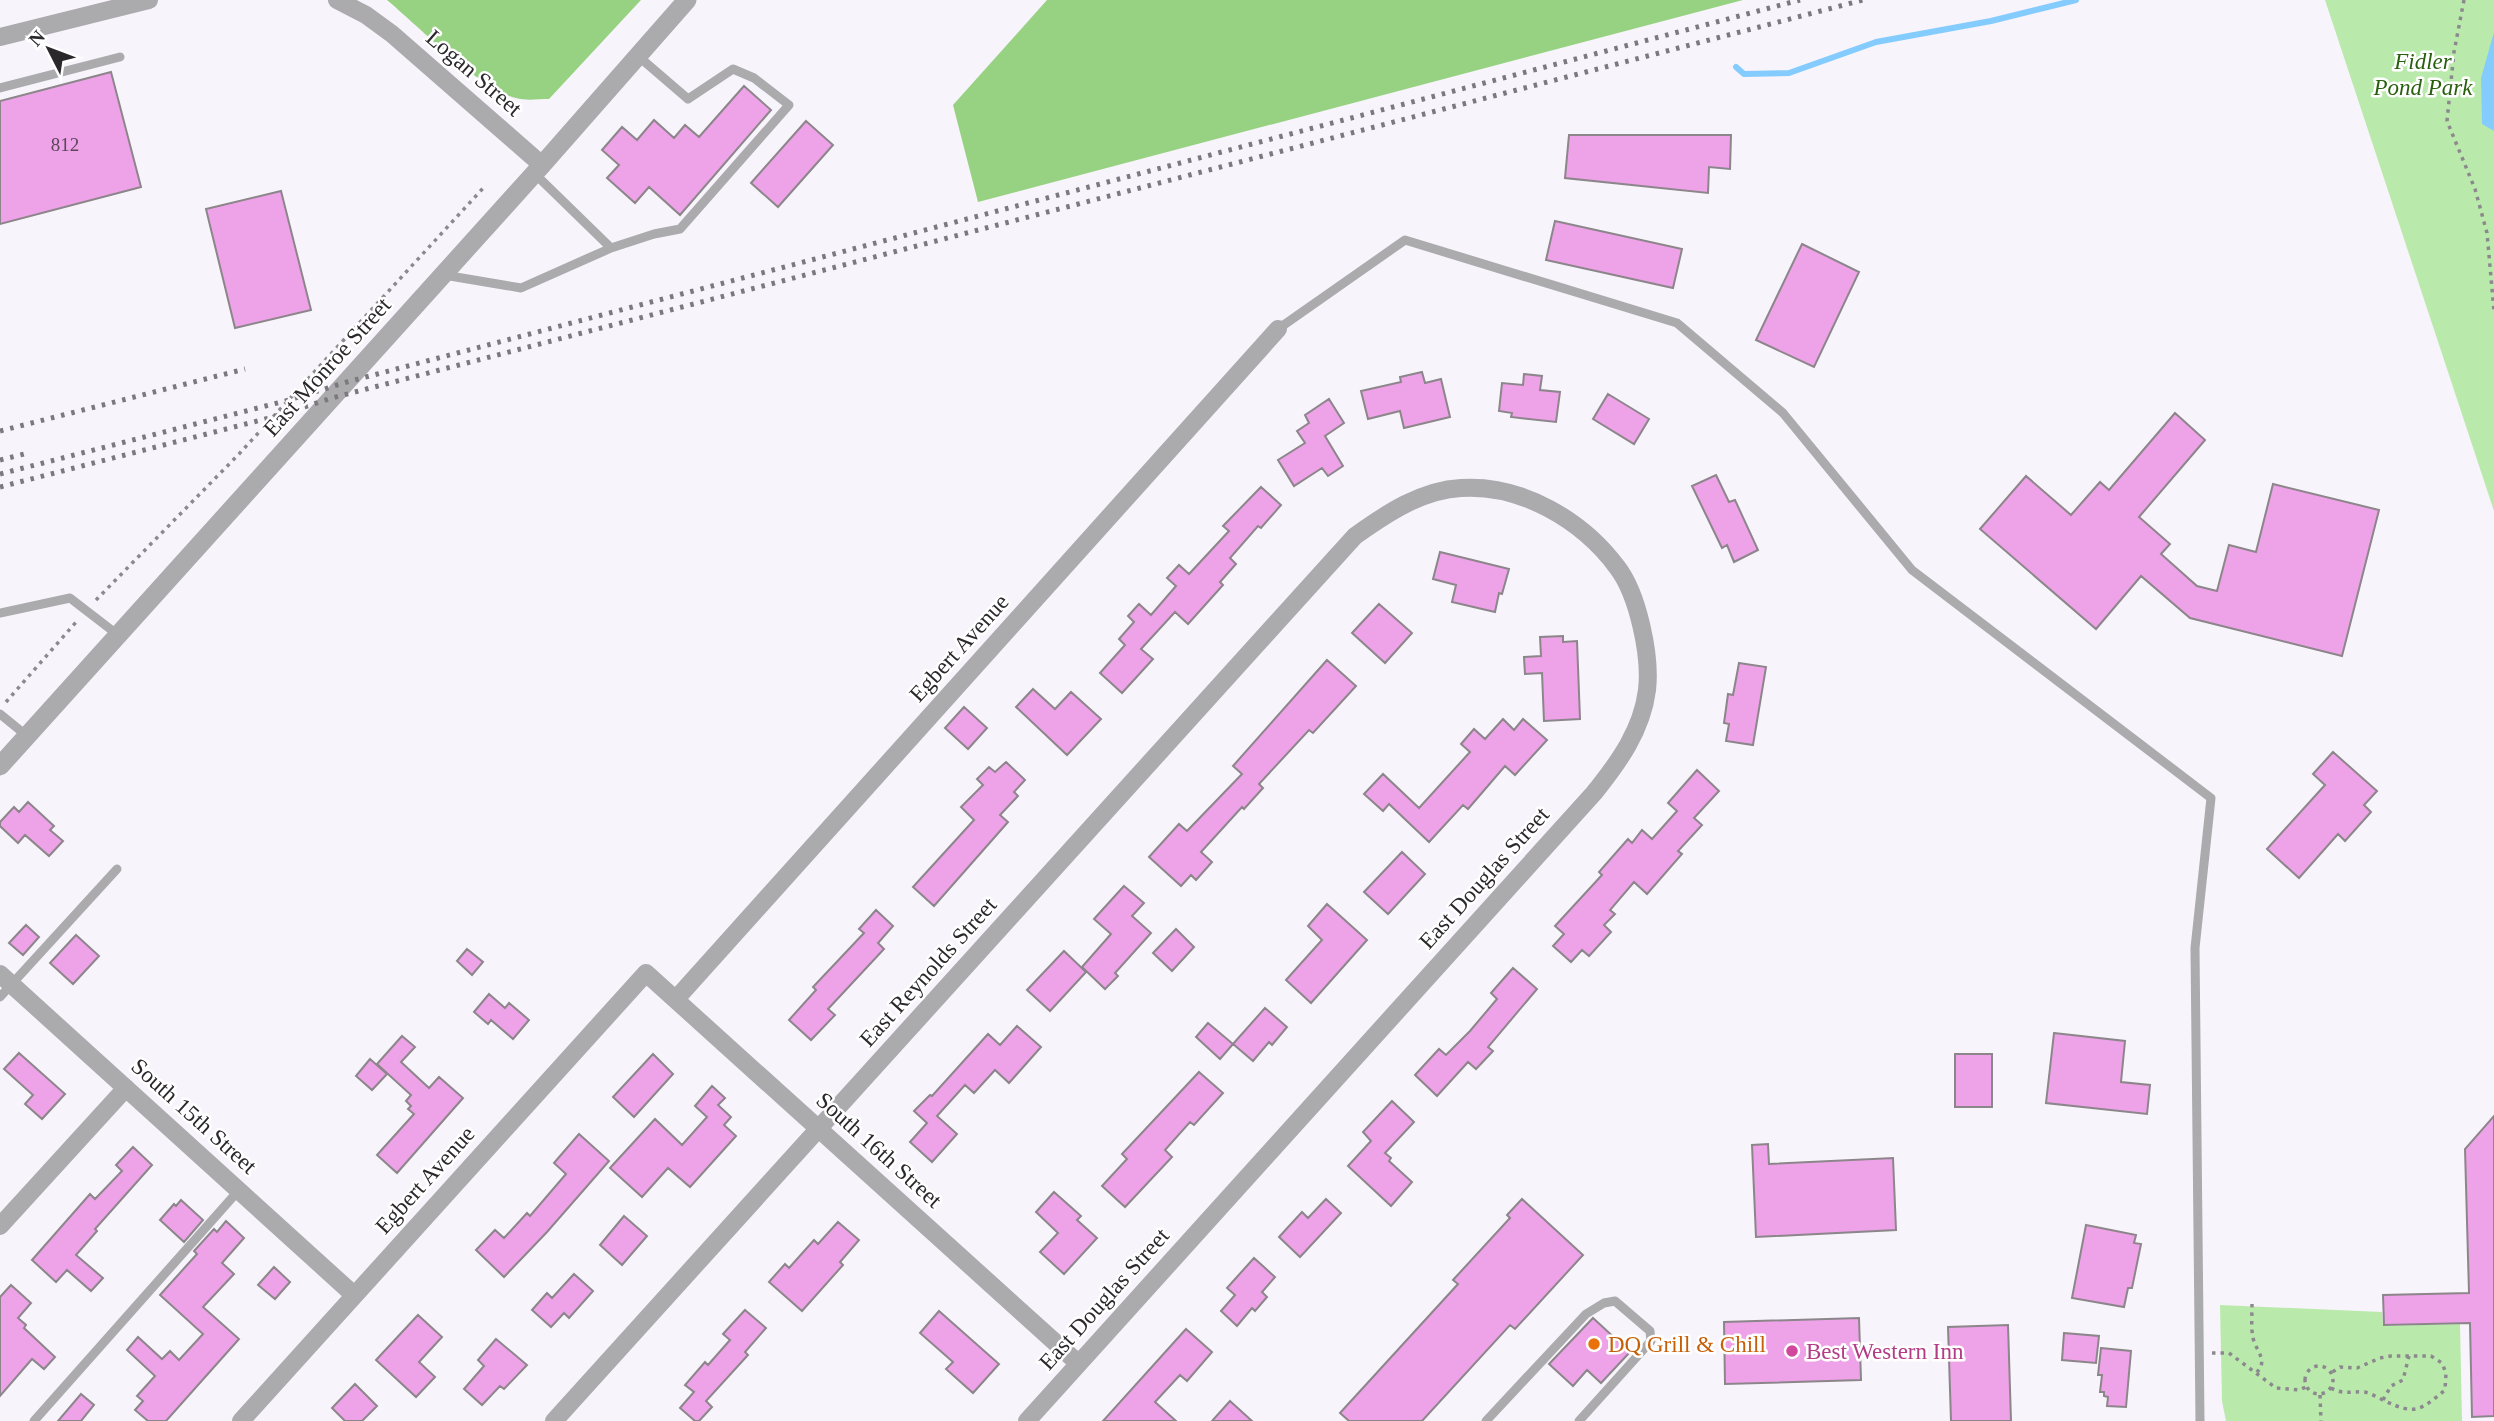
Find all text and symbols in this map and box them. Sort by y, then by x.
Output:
north arrow [14,14,84,84]
street label: Logan Street [421,25,527,122]
text: N [24,26,49,50]
park label: Fidler Pond Park [2372,49,2473,100]
house number: 812 [51,134,79,155]
street label: East Monroe Street [258,292,396,441]
street label: Egbert Avenue [904,589,1014,707]
street label: East Douglas Street [1414,802,1554,954]
street label: East Reynolds Street [855,892,1002,1052]
street label: South 15th Street [126,1053,262,1179]
street label: South 16th Street [811,1087,947,1213]
street label: Egbert Avenue [370,1121,480,1239]
street label: East Douglas Street [1034,1223,1174,1375]
place label: DQ Grill & Chill [1608,1332,1766,1357]
marker: DQ Grill & Chill [1586,1336,1602,1352]
place label: Best Western Inn [1806,1339,1964,1364]
marker: Best Western Inn [1784,1343,1800,1359]

